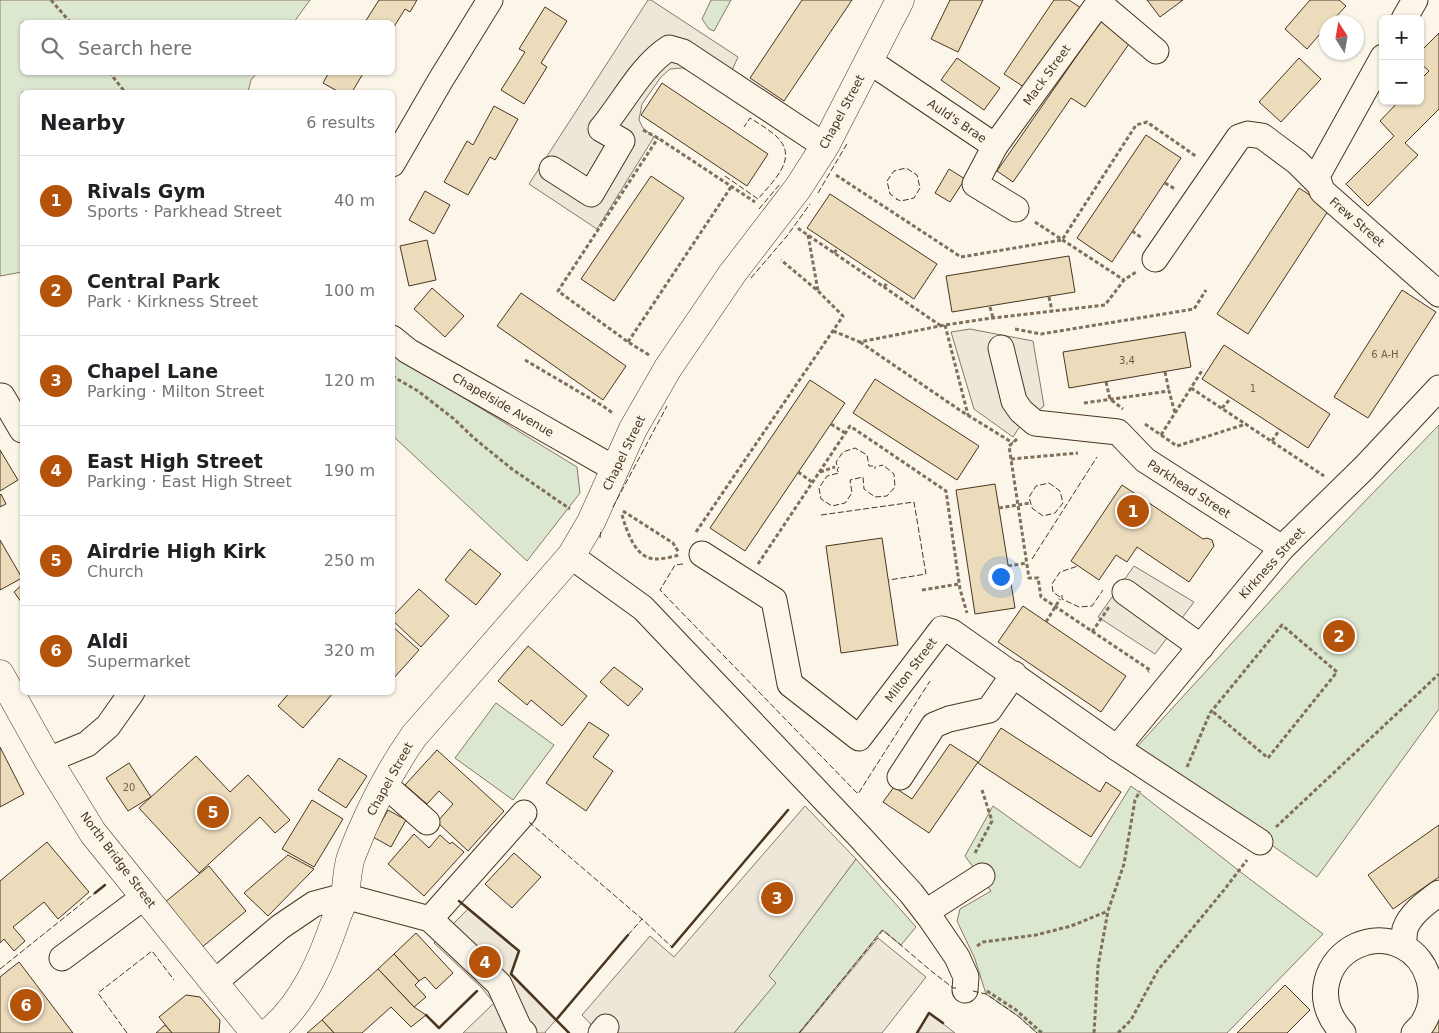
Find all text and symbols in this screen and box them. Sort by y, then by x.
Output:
north arrow [1319,15,1364,60]
map controls [1379,15,1424,105]
button: + [1379,15,1424,60]
search box [20,20,395,75]
icon: search [38,34,66,62]
text: Search here [78,37,192,59]
street label: Mack Street [1020,42,1074,108]
button: − [1379,60,1424,105]
street label: Chapel Street [817,72,868,151]
street label: Auld's Brae [925,96,989,146]
text: Nearby [40,111,125,135]
text: 6 results [306,113,375,132]
text: Rivals Gym [87,180,206,202]
text: 1 [50,191,62,210]
text: 40 m [334,191,375,210]
street label: Frew Street [1327,194,1388,250]
text: Sports · Parkhead Street [87,202,282,221]
text: Central Park [87,270,220,292]
text: 2 [50,281,62,300]
text: 100 m [324,281,375,300]
text: Park · Kirkness Street [87,292,258,311]
house number: 6 A-H [1371,349,1399,360]
house number: 3,4 [1119,355,1135,366]
text: Chapel Lane [87,360,218,382]
street label: Chapelside Avenue [450,370,556,440]
text: 3 [50,371,62,390]
text: 120 m [324,371,375,390]
text: Parking · Milton Street [87,382,264,401]
house number: 1 [1250,383,1256,394]
street label: Chapel Street [600,413,648,493]
text: East High Street [87,450,263,472]
street label: Parkhead Street [1145,457,1233,521]
text: 4 [50,461,62,480]
text: 190 m [324,461,375,480]
text: Parking · East High Street [87,472,292,491]
pin: 1 [1117,492,1149,530]
street label: Kirkness Street [1236,524,1308,601]
text: Airdrie High Kirk [87,540,266,562]
text: 5 [50,551,62,570]
text: 250 m [324,551,375,570]
text: Church [87,562,144,581]
your location [988,564,1014,590]
pin: 2 [1323,617,1355,655]
text: Aldi [87,630,128,652]
street label: Milton Street [882,635,940,705]
text: 6 [50,641,62,660]
text: 320 m [324,641,375,660]
text: Supermarket [87,652,190,671]
street label: Chapel Street [364,740,416,818]
house number: 20 [123,782,135,793]
pin: 5 [197,793,229,831]
street label: North Bridge Street [77,809,159,911]
pin: 3 [761,879,793,917]
pin: 4 [469,943,501,981]
pin: 6 [10,986,42,1024]

